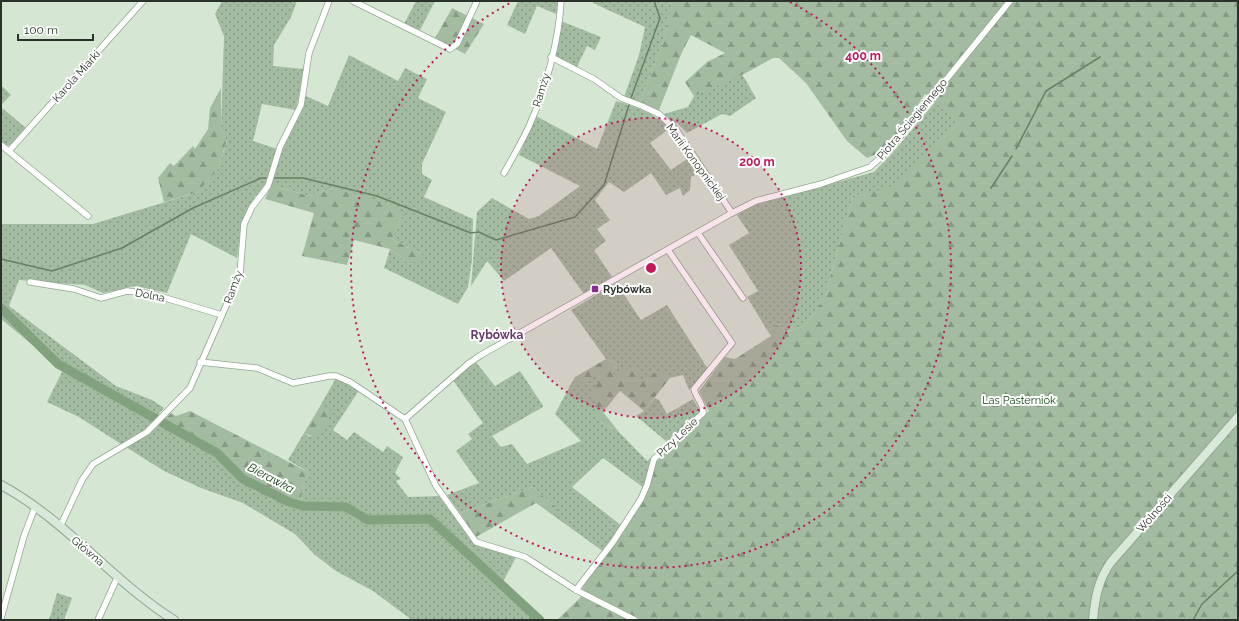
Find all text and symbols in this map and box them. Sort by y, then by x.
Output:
scale bar [18,16,93,42]
text: 100 m [24,23,58,37]
street label: Karola Miarki [50,48,103,105]
text: 400 m [845,49,881,63]
street label: Ramży [530,72,553,109]
street label: Piotra Ściegiennego [874,75,950,163]
street label: Marii Konopnickiej [663,121,728,203]
text: 200 m [739,155,775,169]
centre of rings [644,261,658,275]
street label: Ramży [221,269,246,306]
place label: Rybówka [603,283,651,296]
marker: Rybówka [590,284,600,294]
street label: Dolna [134,286,166,305]
district label: Rybówka [471,328,523,342]
park label: Las Pasterniok [982,394,1056,407]
street label: Przy Lesie [654,415,701,460]
water label: Bierawka [245,460,297,496]
street label: Wolności [1134,491,1175,535]
street label: Główna [69,534,107,569]

